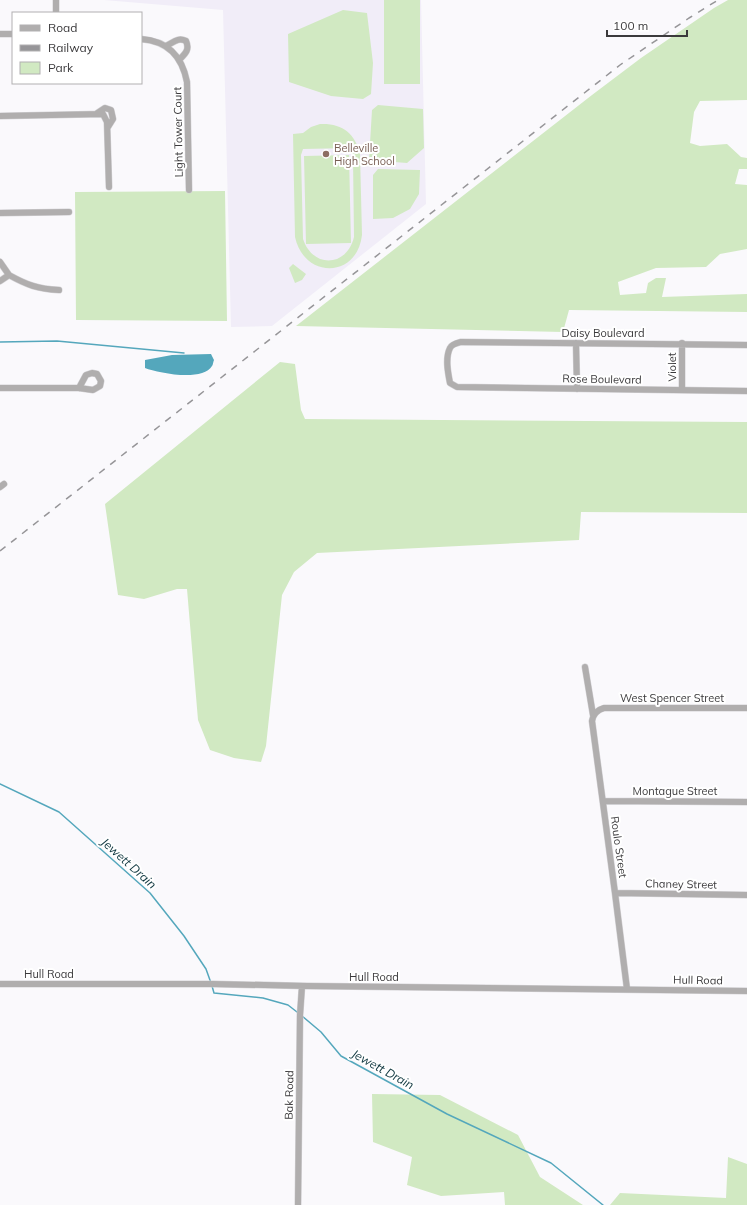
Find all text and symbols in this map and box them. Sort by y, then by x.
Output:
legend [12,12,142,84]
scale bar [607,12,687,38]
text: 100 m [613,18,648,33]
text: Road [48,20,77,35]
text: Railway [48,40,94,55]
text: Park [48,60,74,75]
street label: Light Tower Court [170,86,186,177]
place label: Belleville High School [334,141,395,168]
marker: Belleville High School [321,149,331,159]
street label: Daisy Boulevard [562,326,645,340]
street label: Violet [665,352,679,382]
street label: Rose Boulevard [562,371,642,387]
street label: West Spencer Street [620,691,724,705]
street label: Montague Street [633,784,718,798]
street label: Roulo Street [608,815,630,879]
water label: Jewett Drain [98,834,160,892]
street label: Chaney Street [645,876,717,892]
street label: Hull Road [24,967,74,981]
street label: Hull Road [349,970,399,984]
street label: Hull Road [673,973,723,987]
water label: Jewett Drain [348,1045,417,1092]
street label: Bak Road [282,1070,296,1120]

